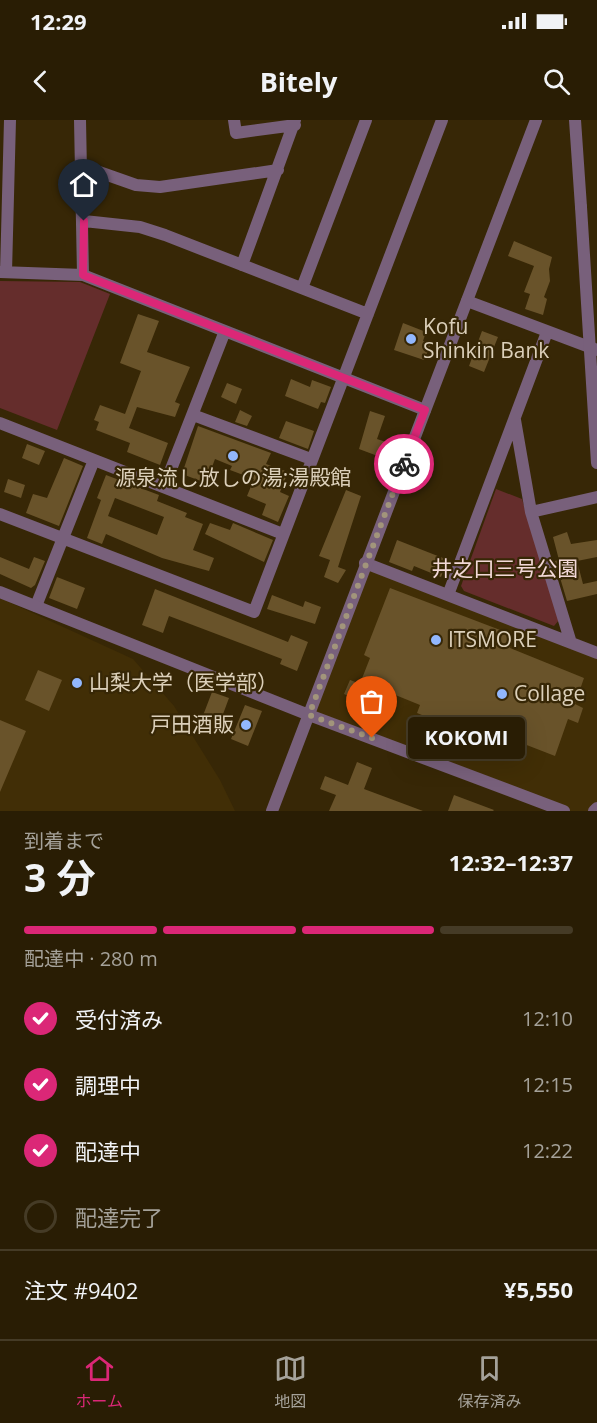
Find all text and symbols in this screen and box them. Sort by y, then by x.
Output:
text: 12:29 [30,6,87,36]
text: Bitely [260,63,337,100]
icon: back [24,65,57,98]
icon: search [540,65,573,98]
pin [58,159,109,221]
icon: home [67,168,100,201]
place label: Kofu Shinkin Bank [423,312,549,364]
marker: Kofu Shinkin Bank [404,332,418,346]
courier [374,434,434,494]
icon: bike [388,448,421,481]
marker: 源泉流し放しの湯;湯殿館 [226,449,240,463]
place label: 源泉流し放しの湯;湯殿館 [115,463,351,491]
park label: 井之口三号公園 [432,554,579,582]
place label: ITSMORE [448,625,537,653]
marker: ITSMORE [429,633,443,647]
place label: 山梨大学（医学部） [89,668,278,696]
marker: 山梨大学（医学部） [70,676,84,690]
pin [346,676,397,738]
place label: Collage [514,679,585,707]
icon: bag [355,685,388,718]
marker: Collage [495,687,509,701]
place label: 戸田酒販 [150,710,234,738]
callout: KOKOMI [408,717,525,759]
marker: 戸田酒販 [239,718,253,732]
text: KOKOMI [425,724,508,751]
text: 到着まで [24,827,104,854]
text: 12:32–12:37 [449,847,573,877]
text: 3 分 [24,850,95,903]
text: 配達中 · 280 m [24,945,158,972]
icon: check [24,1002,57,1035]
text: 受付済み [75,1004,163,1034]
text: 12:10 [522,1005,573,1032]
icon: check [24,1068,57,1101]
text: 調理中 [75,1070,141,1100]
text: 12:15 [522,1071,573,1098]
icon: check [24,1134,57,1167]
text: 配達中 [75,1136,141,1166]
text: 12:22 [522,1137,573,1164]
text: 配達完了 [75,1202,163,1232]
text: ¥5,550 [504,1274,573,1304]
text: 注文 #9402 [24,1275,138,1305]
tab: ホーム [75,1352,123,1412]
tab: 地図 [274,1352,307,1412]
tab: 保存済み [458,1352,522,1412]

